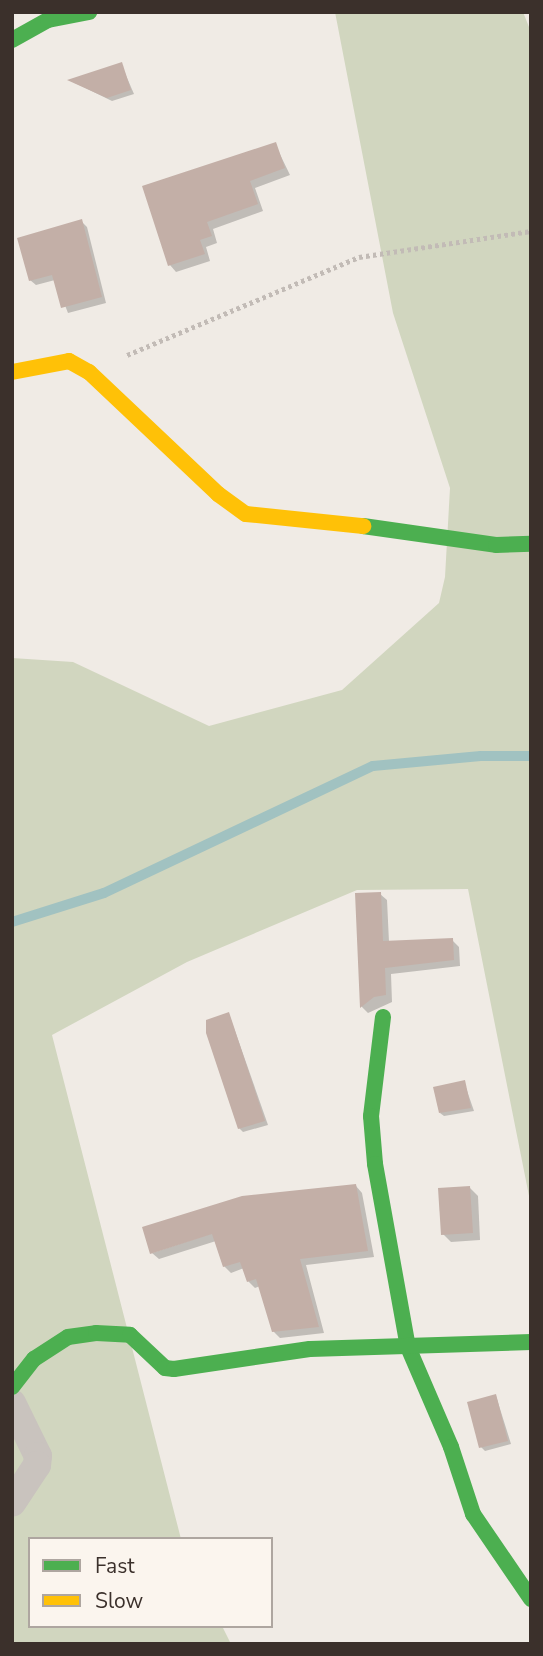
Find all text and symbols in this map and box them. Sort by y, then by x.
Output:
legend [28,1537,273,1628]
text: Fast [95,1552,135,1580]
text: Slow [95,1587,143,1615]

